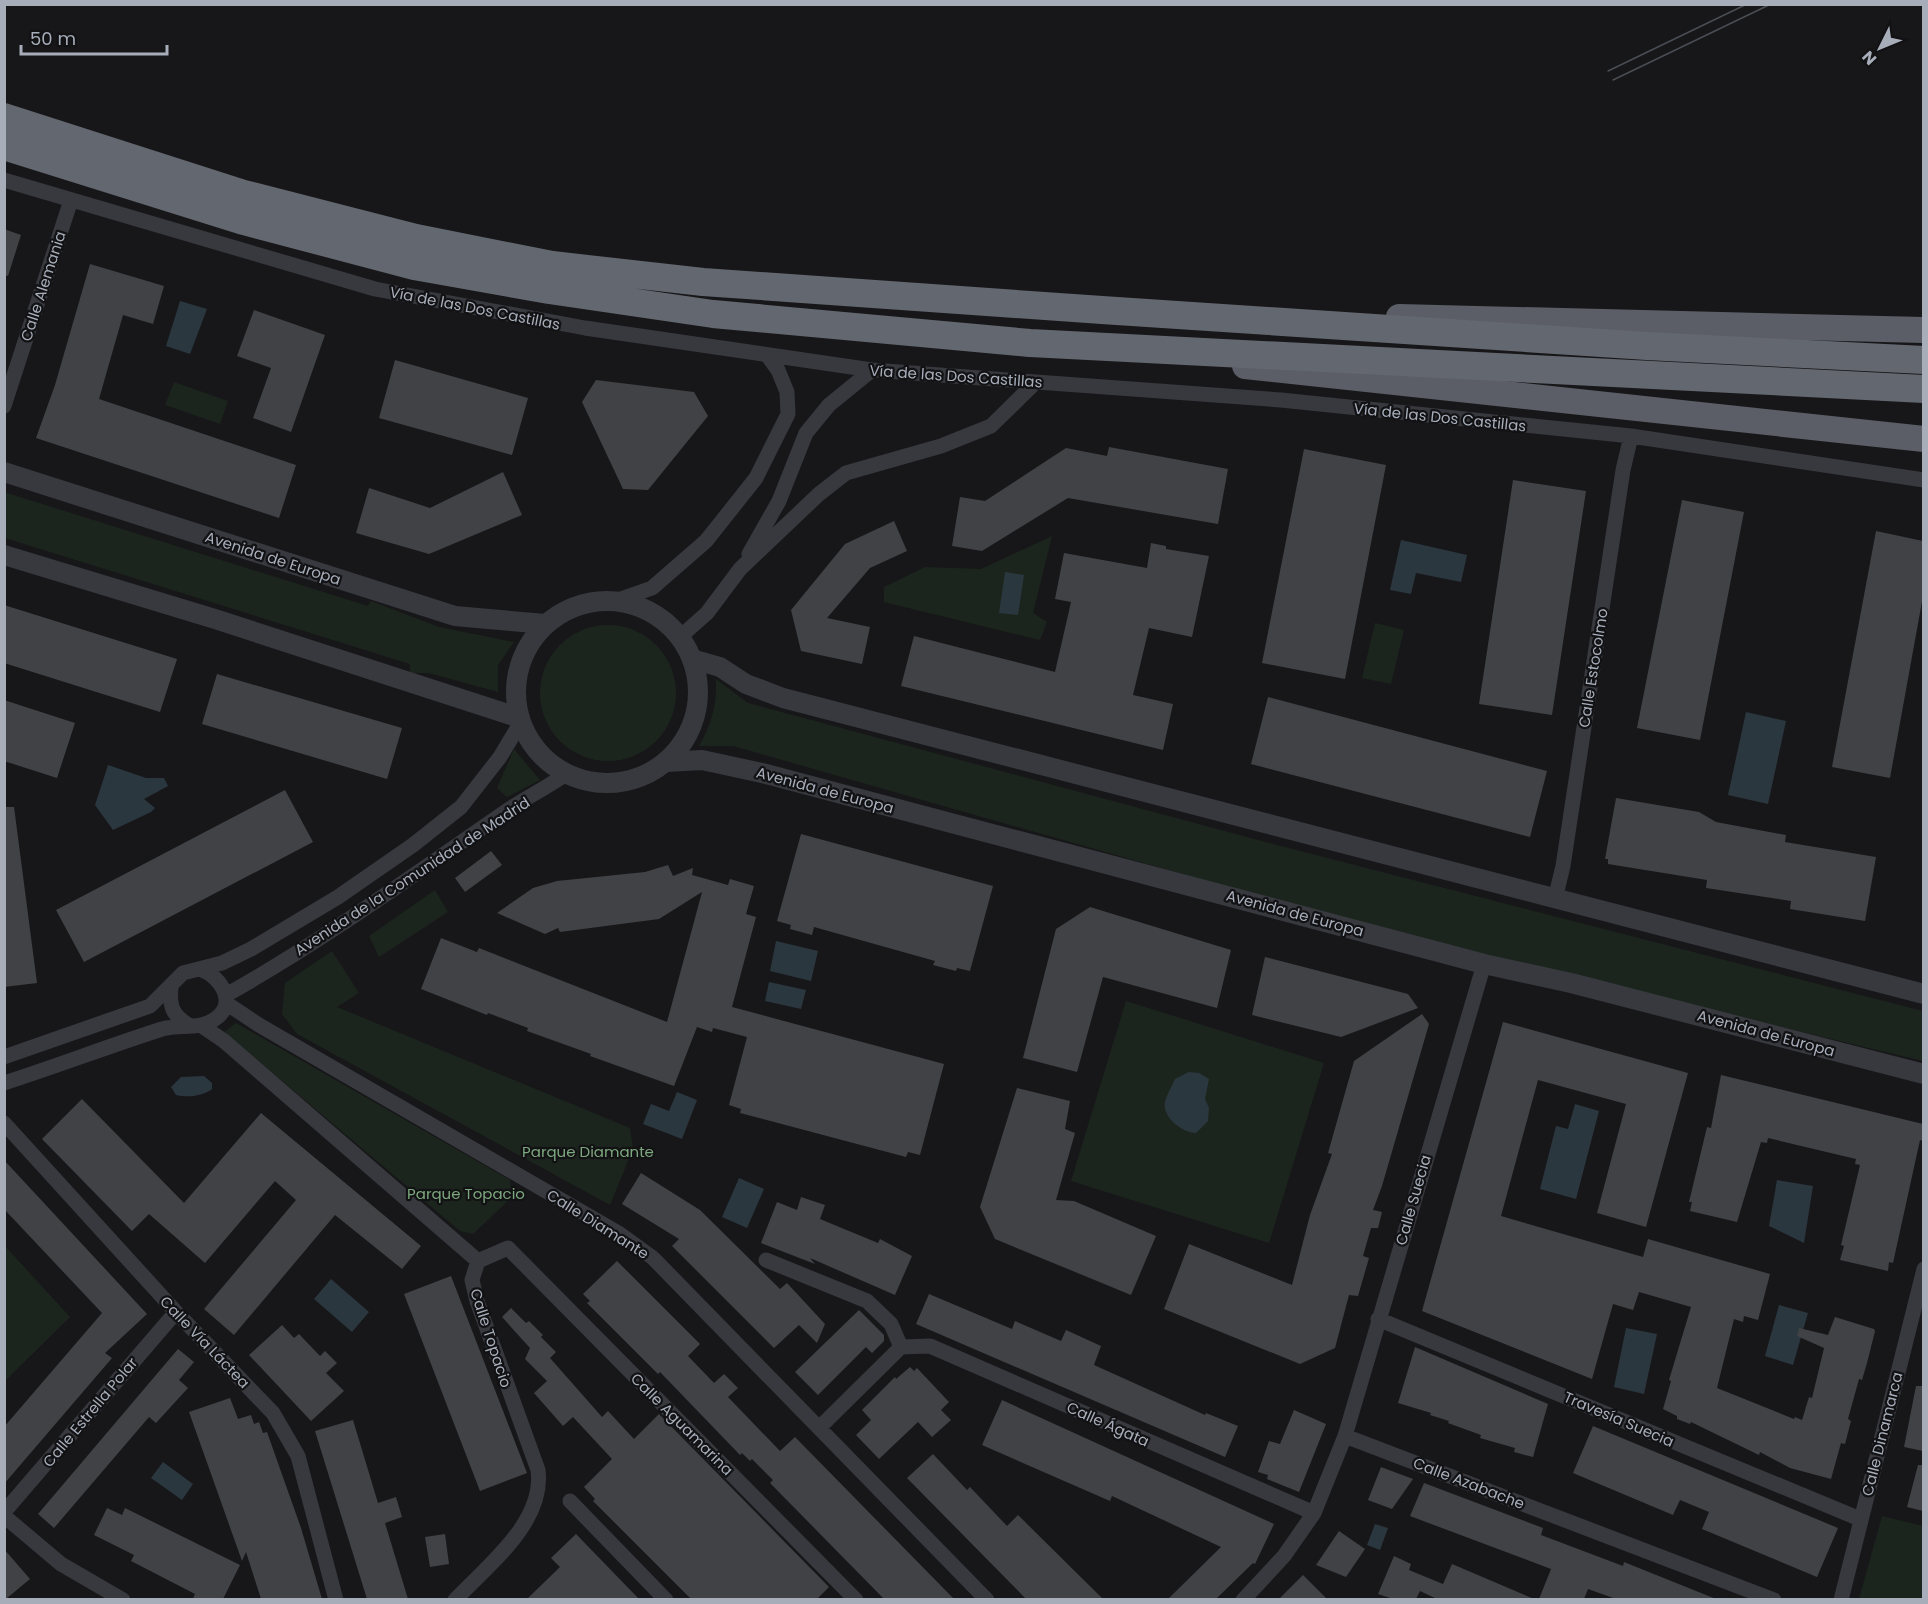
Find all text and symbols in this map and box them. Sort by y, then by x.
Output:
scale bar [21,18,166,56]
north arrow [1850,18,1910,78]
text: 50 m [30,26,76,51]
text: N [1857,46,1882,70]
street label: Calle Alemania [15,228,71,344]
street label: Vía de las Dos Castillas [388,281,562,335]
street label: Vía de las Dos Castillas [869,359,1043,393]
street label: Vía de las Dos Castillas [1353,398,1527,437]
street label: Avenida de Europa [202,526,344,590]
street label: Calle Estocolmo [1573,607,1613,729]
street label: Avenida de Europa [754,762,896,818]
street label: Avenida de la Comunidad de Madrid [290,792,534,960]
street label: Avenida de Europa [1224,885,1366,941]
street label: Avenida de Europa [1695,1005,1837,1061]
park label: Parque Diamante [522,1141,654,1162]
street label: Calle Suecia [1390,1152,1436,1248]
park label: Parque Topacio [407,1183,525,1204]
street label: Calle Diamante [543,1184,653,1264]
street label: Calle Topacio [465,1286,517,1390]
street label: Calle Vía Láctea [155,1291,255,1393]
street label: Calle Estrella Polar [38,1352,142,1471]
street label: Calle Aguamarina [626,1368,738,1480]
street label: Calle Dinamarca [1856,1370,1908,1498]
street label: Travesía Suecia [1561,1386,1677,1452]
street label: Calle Ágata [1063,1396,1153,1452]
street label: Calle Azabache [1410,1452,1528,1514]

